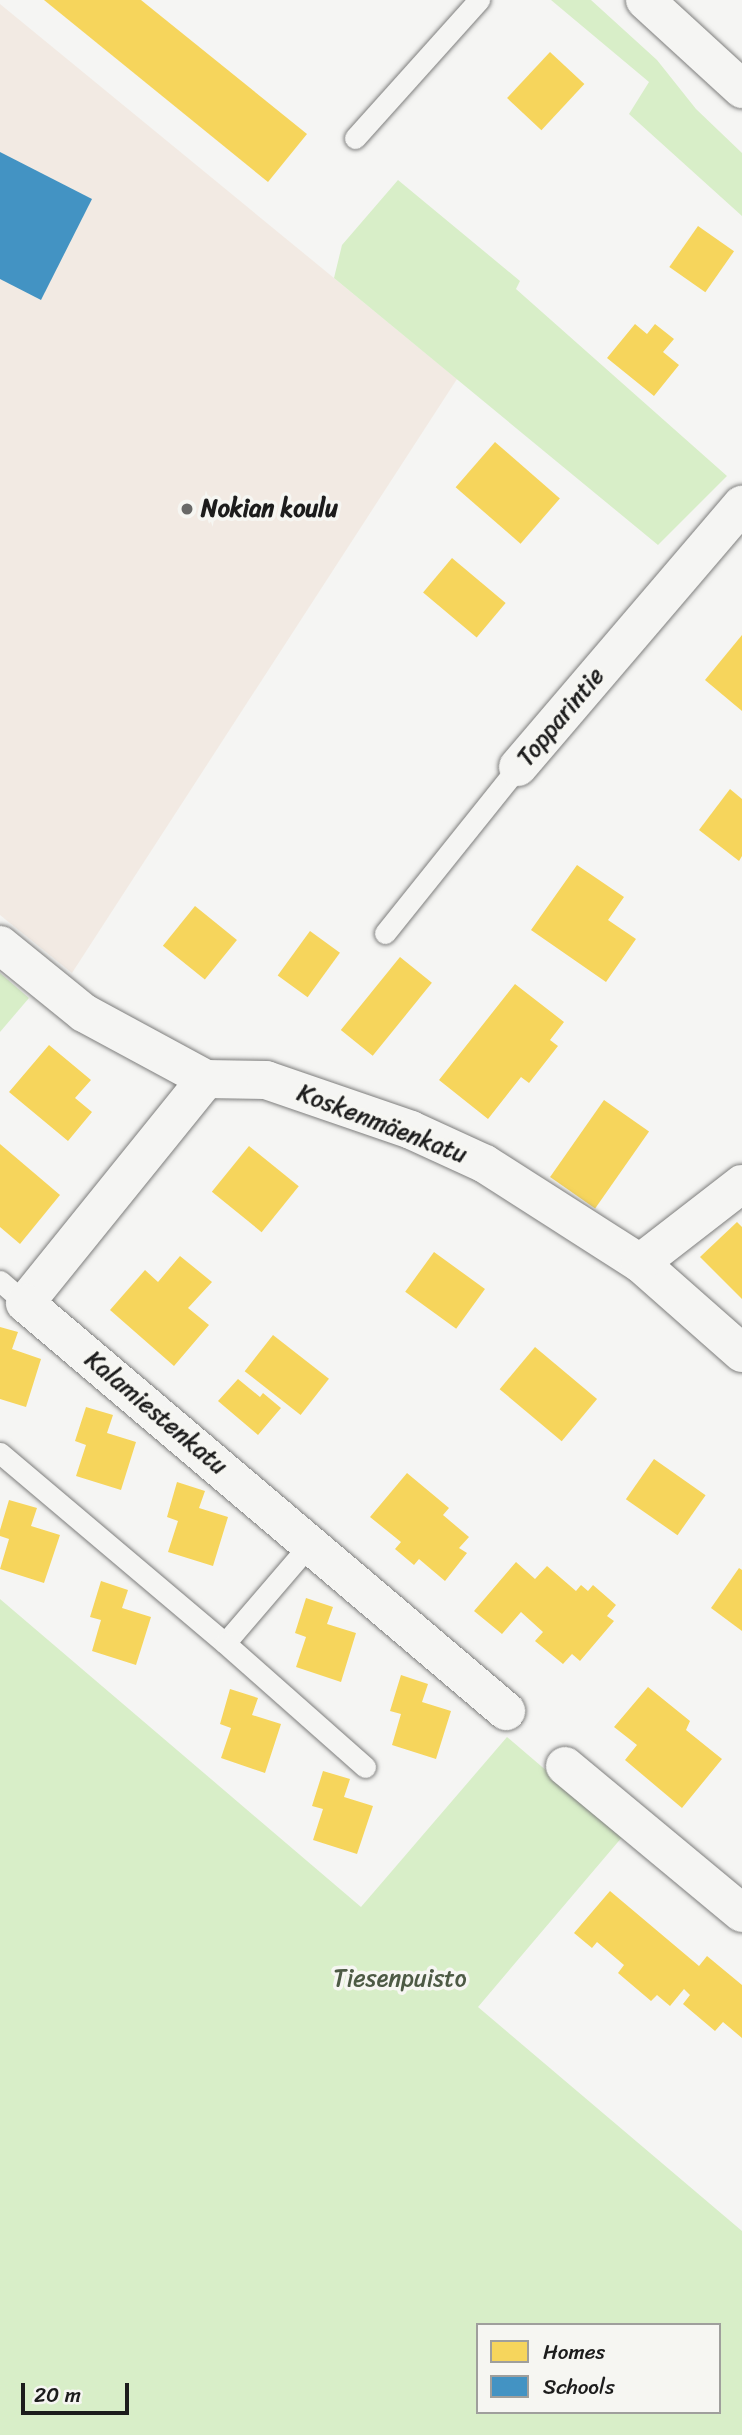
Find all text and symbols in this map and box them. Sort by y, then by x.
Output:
place label: Nokian koulu [201,495,338,523]
marker: Nokian koulu [179,501,195,517]
street label: Topparintie [512,662,610,772]
street label: Koskenmäenkatu [293,1078,471,1170]
street label: Kalamiestenkatu [79,1345,233,1481]
park label: Tiesenpuisto [333,1965,467,1993]
legend [476,2323,721,2414]
text: Homes [543,2333,605,2371]
scale bar [24,2368,133,2412]
text: Schools [543,2368,615,2406]
text: 20 m [34,2376,81,2414]

